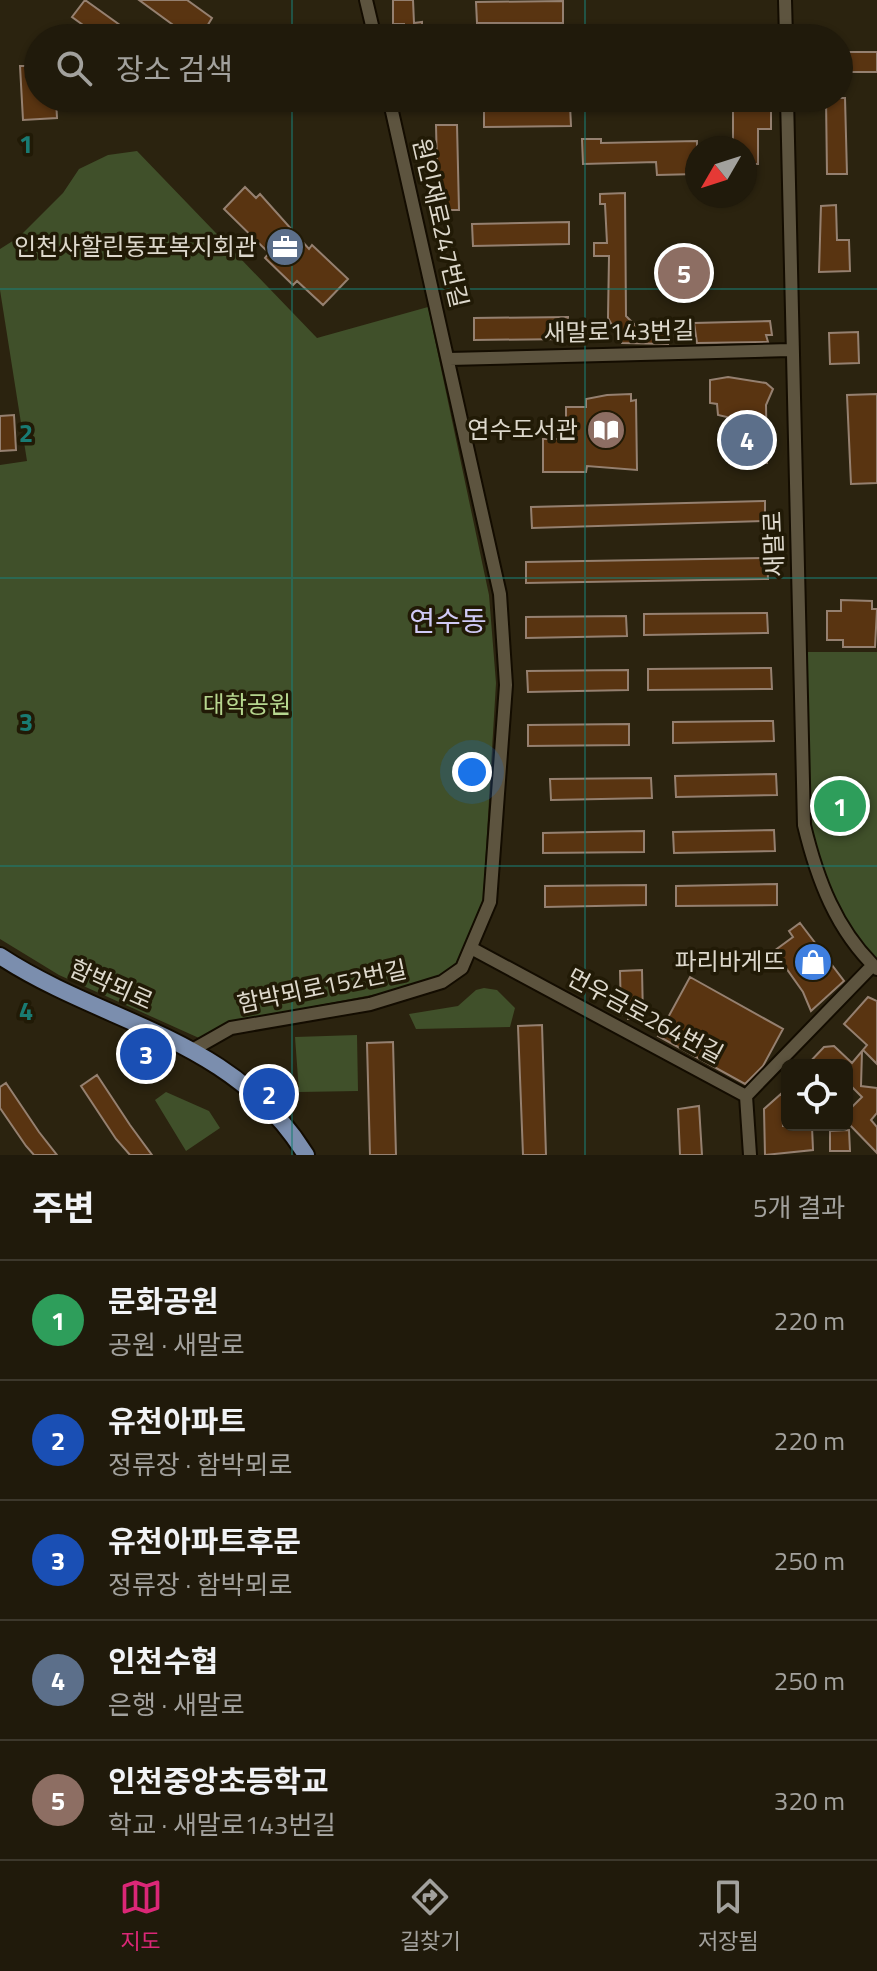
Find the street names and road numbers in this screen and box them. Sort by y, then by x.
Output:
street label: 원인재로247번길 [404,135,478,311]
street label: 새말로143번길 [543,312,695,350]
street label: 새말로 [754,510,792,578]
street label: 함박뫼로 [64,950,159,1018]
street label: 함박뫼로152번길 [234,950,410,1022]
street label: 먼우금로264번길 [561,959,730,1072]

